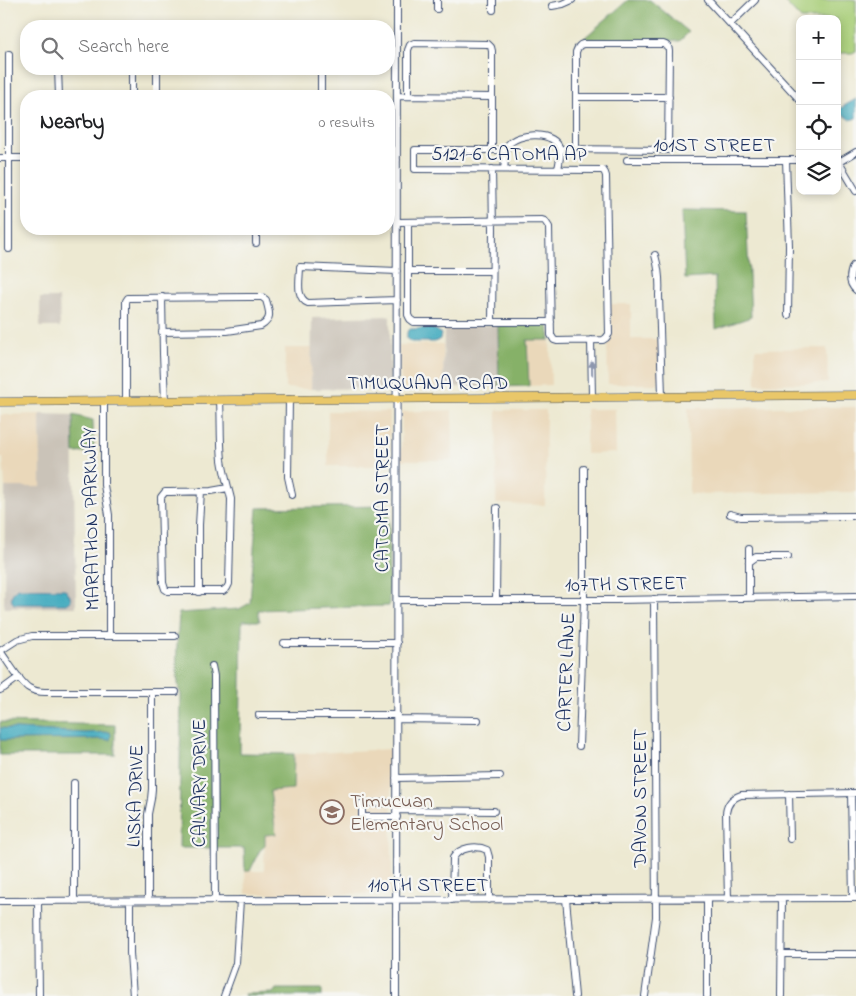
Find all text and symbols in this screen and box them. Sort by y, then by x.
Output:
map controls [796,15,841,195]
button: + [796,15,841,60]
search box [20,20,395,75]
icon: search [38,34,66,62]
text: Search here [78,34,169,61]
button: − [796,60,841,105]
button: locate [796,105,841,150]
text: Nearby [40,108,104,138]
text: 0 results [319,111,375,135]
street label: 101ST STREET [653,132,775,161]
street label: 5121-6 CATOMA AP [431,141,587,170]
button: layers [796,150,841,195]
one-way arrow [587,360,595,376]
street label: TIMUQUANA ROAD [348,370,508,399]
street label: CATOMA STREET [369,424,398,572]
street label: MARATHON PARKWAY [76,427,109,611]
street label: 107TH STREET [565,570,687,601]
street label: CARTER LANE [551,612,584,732]
street label: CALVARY DRIVE [186,719,215,847]
street label: DAVON STREET [627,728,656,869]
street label: LISKA DRIVE [120,744,153,848]
place label: Timucuan Elementary School [350,788,503,840]
school or university icon: Timucuan Elementary School [319,799,345,825]
street label: 110TH STREET [368,872,488,901]

